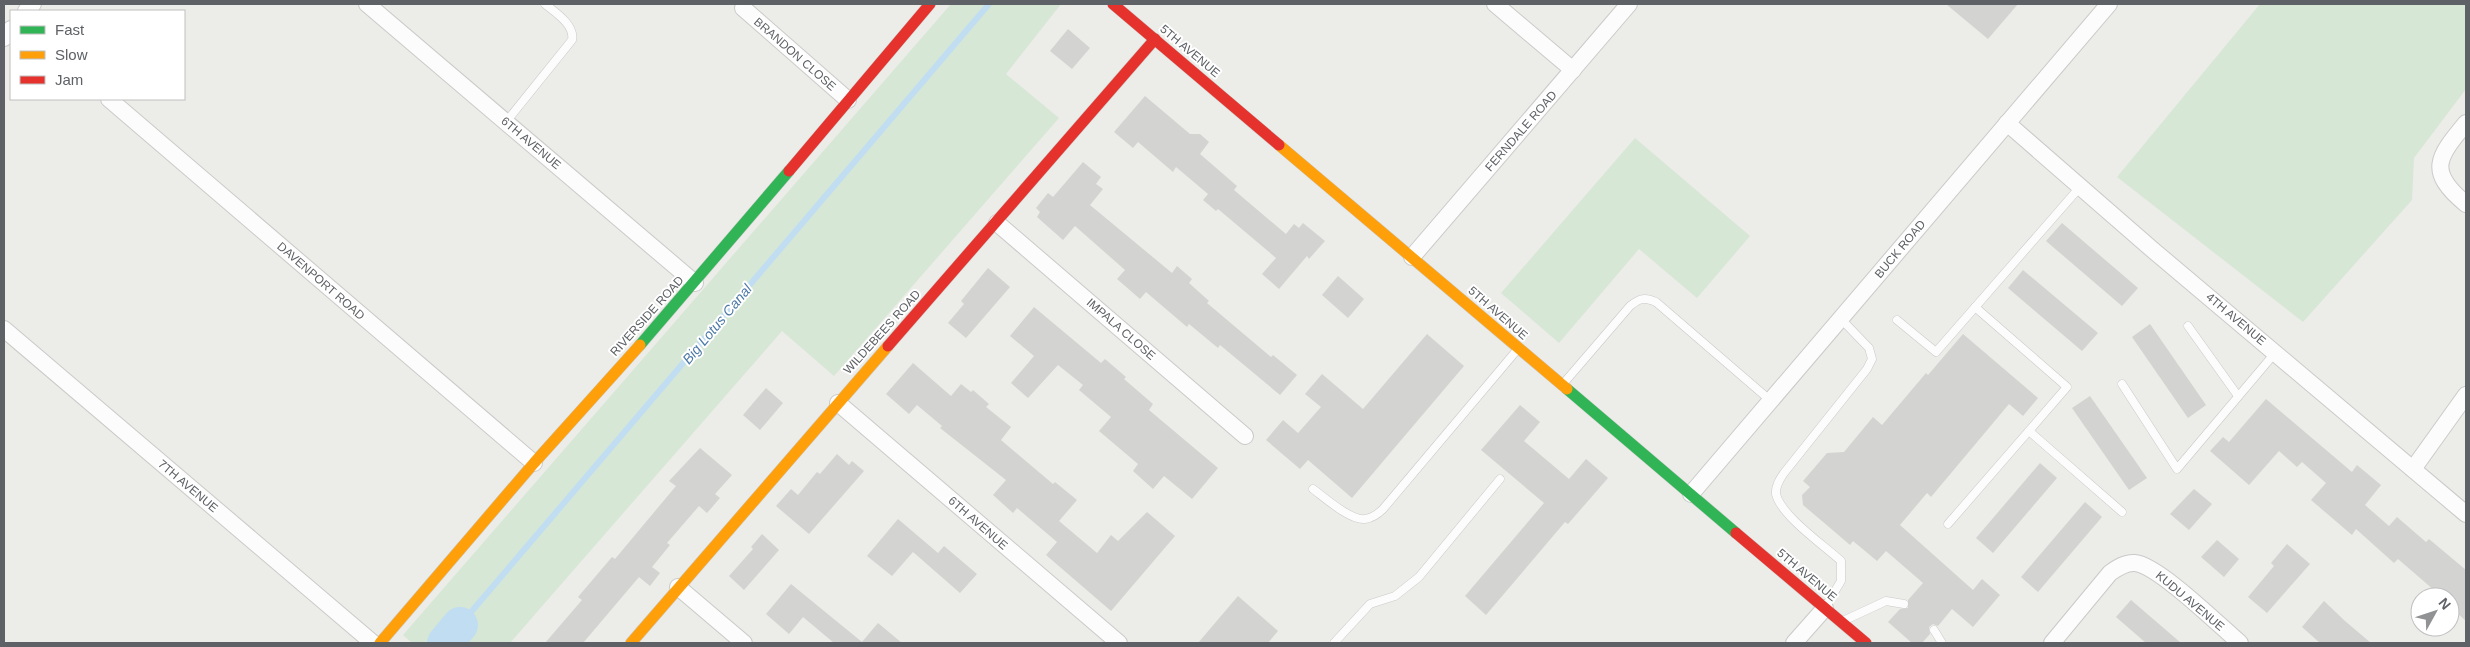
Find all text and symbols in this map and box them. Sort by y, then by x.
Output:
legend [10,10,185,100]
street label: BRANDON CLOSE [751,15,839,93]
text: Fast [55,21,85,38]
street label: 5TH AVENUE [1157,22,1223,80]
text: Slow [55,46,88,63]
text: Jam [55,71,83,88]
street label: FERNDALE ROAD [1482,88,1560,174]
street label: 6TH AVENUE [498,114,564,172]
street label: BUCK ROAD [1872,217,1929,281]
street label: DAVENPORT ROAD [274,239,368,323]
street label: RIVERSIDE ROAD [607,273,687,359]
water label: Big Lotus Canal [679,280,755,367]
street label: 5TH AVENUE [1466,284,1530,342]
street label: WILDEBEES ROAD [841,287,924,377]
street label: 4TH AVENUE [2203,290,2269,348]
street label: IMPALA CLOSE [1084,295,1158,363]
street label: 7TH AVENUE [155,457,221,515]
street label: 6TH AVENUE [946,494,1010,552]
street label: 5TH AVENUE [1774,546,1840,604]
street label: KUDU AVENUE [2153,568,2227,634]
north arrow [2410,587,2460,637]
text: N [2436,595,2454,613]

